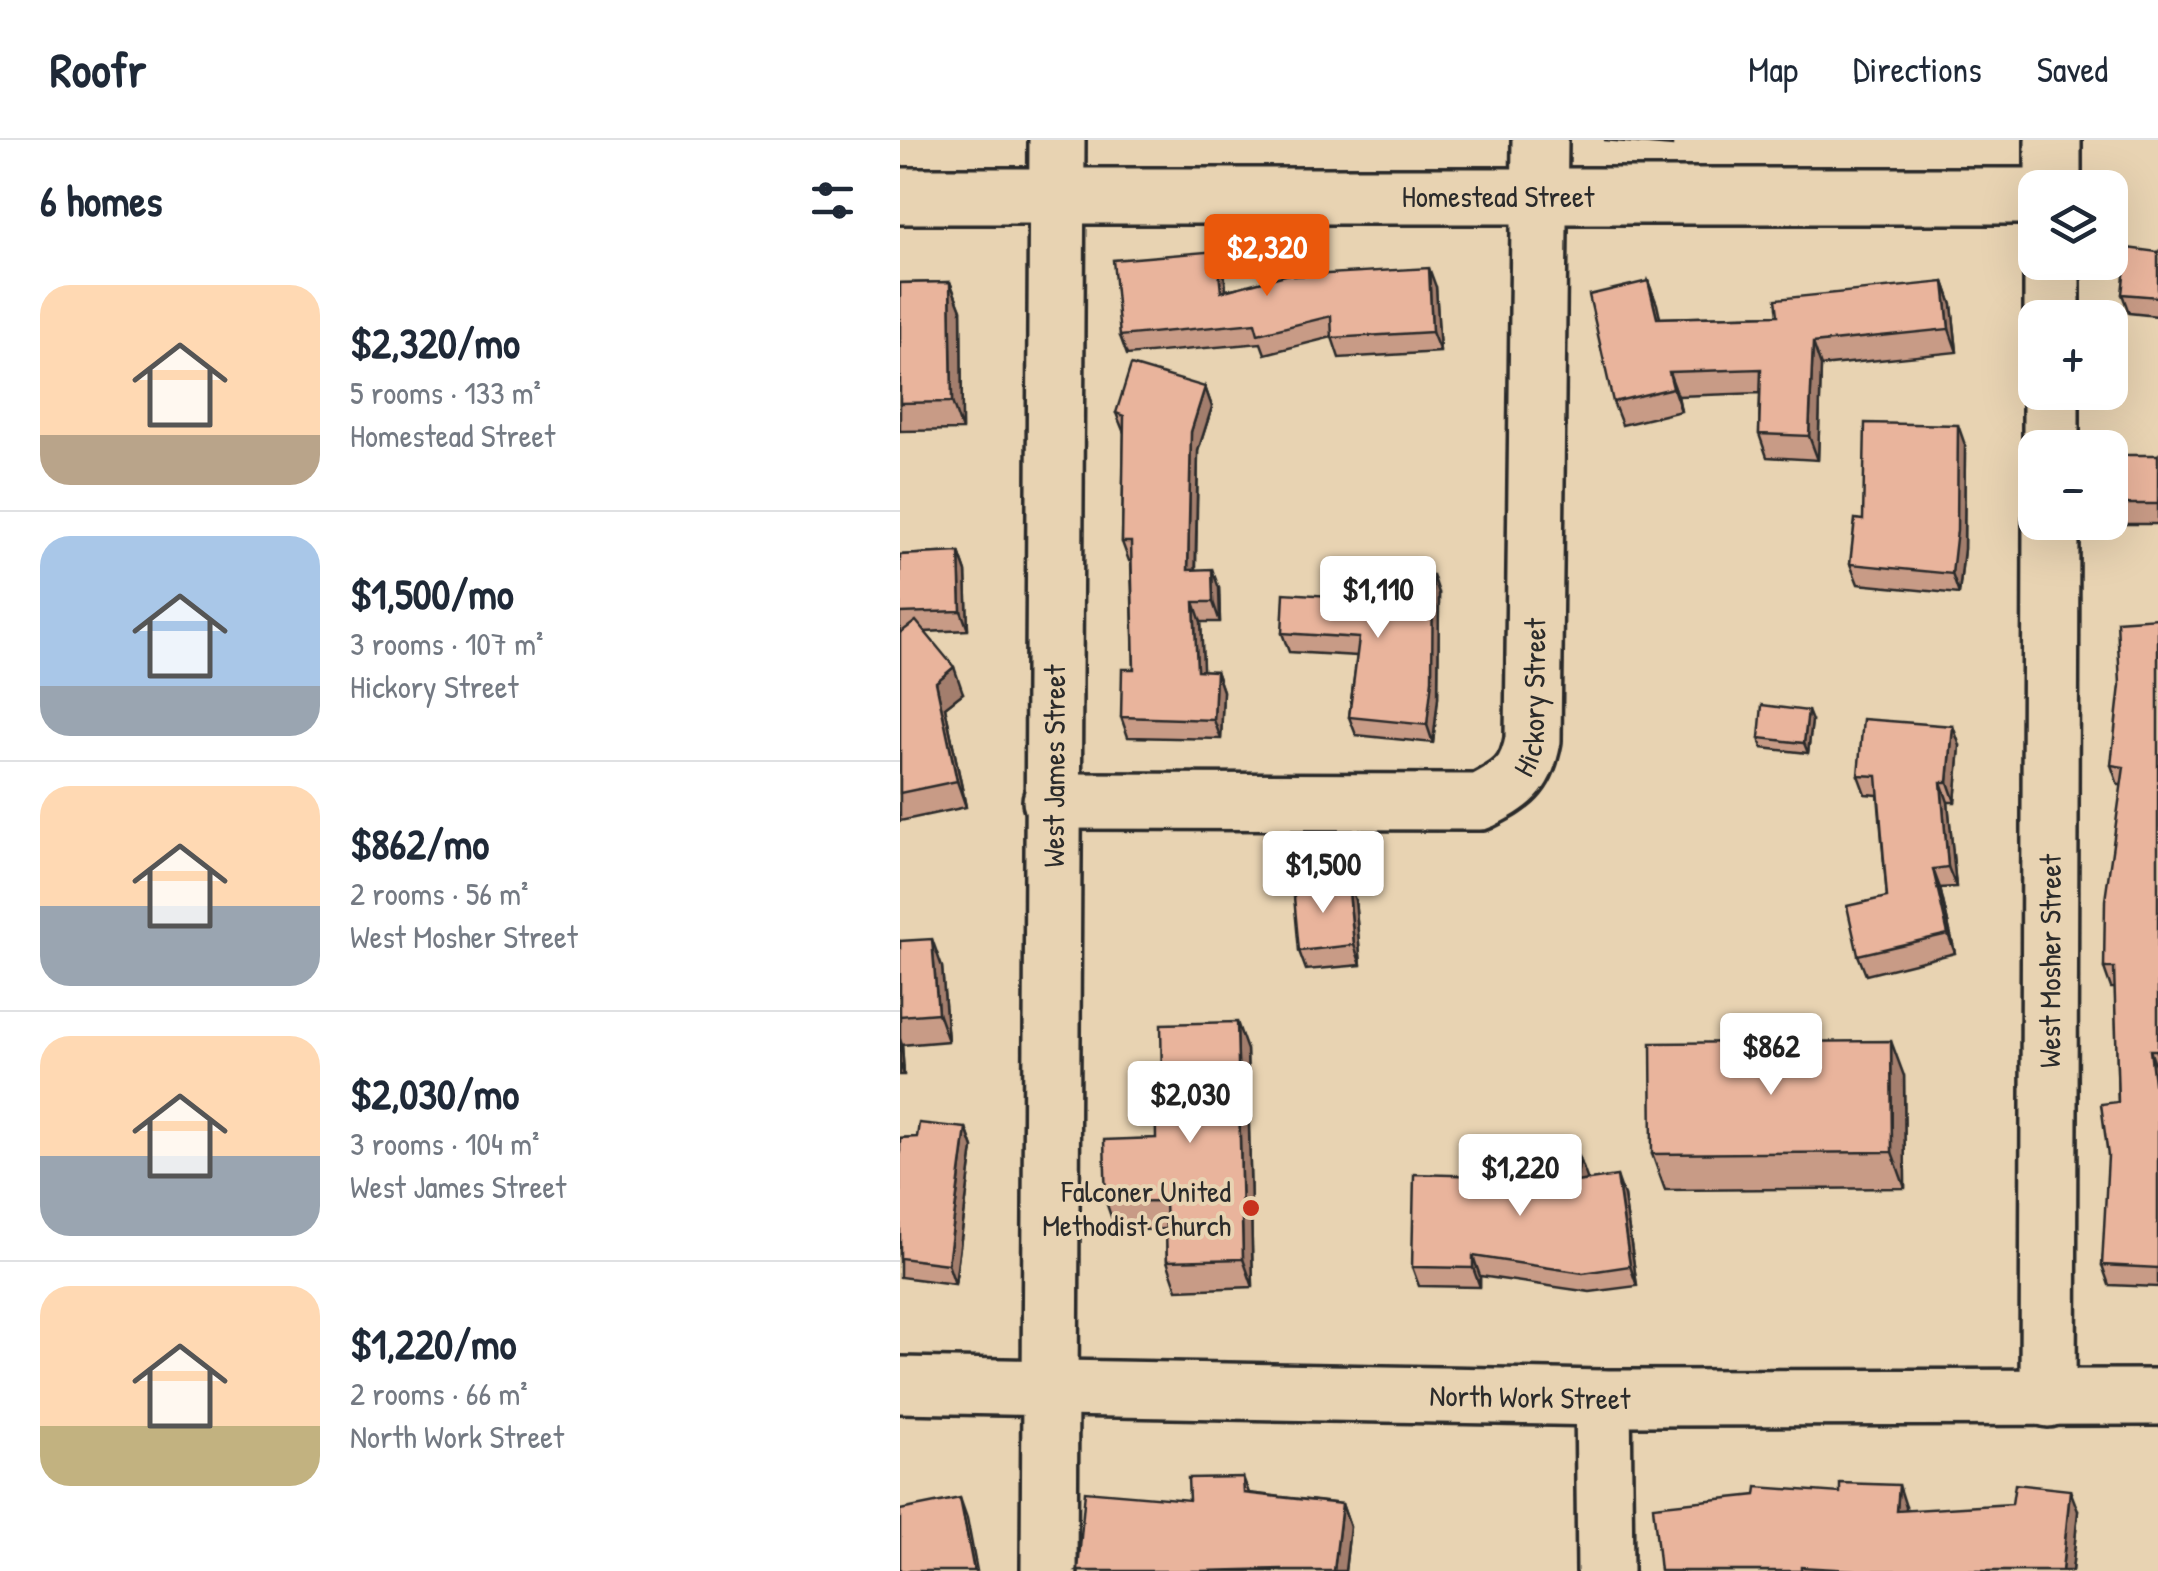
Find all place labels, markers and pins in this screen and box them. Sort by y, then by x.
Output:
pin: $2,320 [1186,214,1348,299]
pin: $1,110 [1297,556,1459,641]
pin: $1,500 [1242,831,1404,916]
pin: $862 [1712,1013,1830,1098]
pin: $2,030 [1109,1061,1271,1146]
pin: $1,220 [1439,1134,1601,1219]
place label: Falconer United Methodist Church [1042,1171,1231,1245]
marker: Falconer United Methodist Church [1240,1197,1262,1219]

